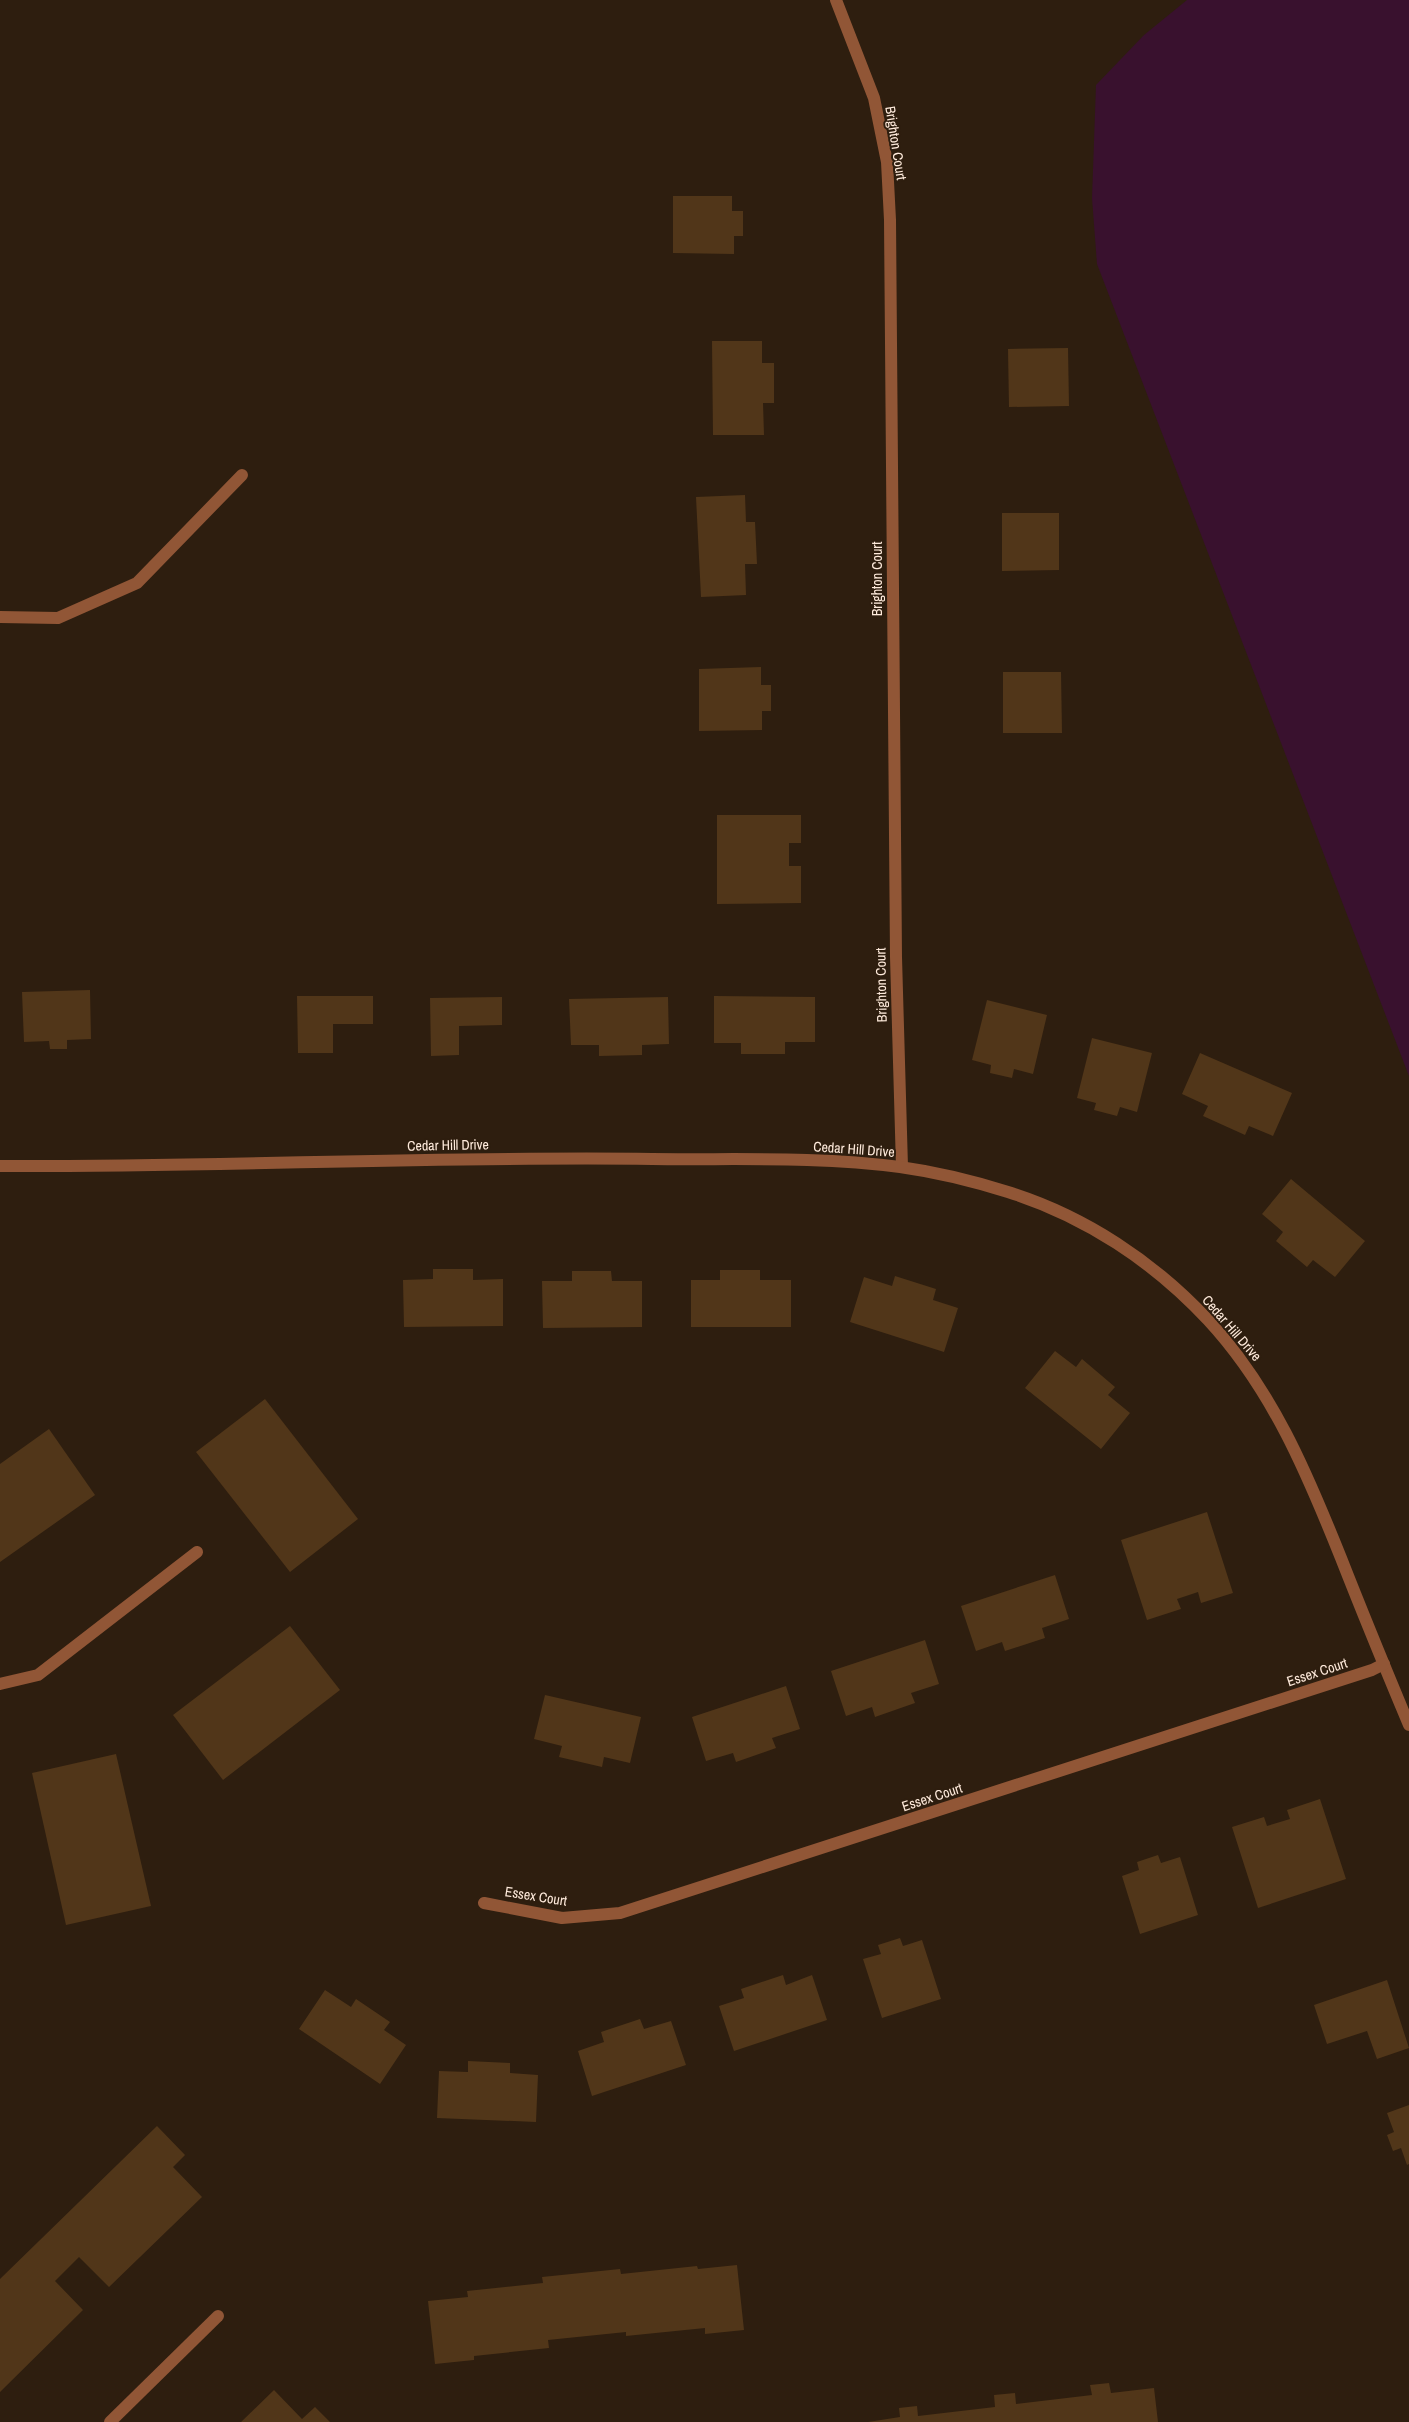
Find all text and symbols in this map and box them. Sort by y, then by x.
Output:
street label: Brighton Court [881,105,911,181]
street label: Brighton Court [868,542,886,616]
street label: Brighton Court [871,948,891,1022]
street label: Cedar Hill Drive [407,1135,489,1155]
street label: Cedar Hill Drive [813,1137,895,1161]
street label: Cedar Hill Drive [1198,1291,1266,1365]
street label: Essex Court [1284,1654,1350,1690]
street label: Essex Court [899,1779,965,1815]
street label: Essex Court [504,1882,568,1910]

